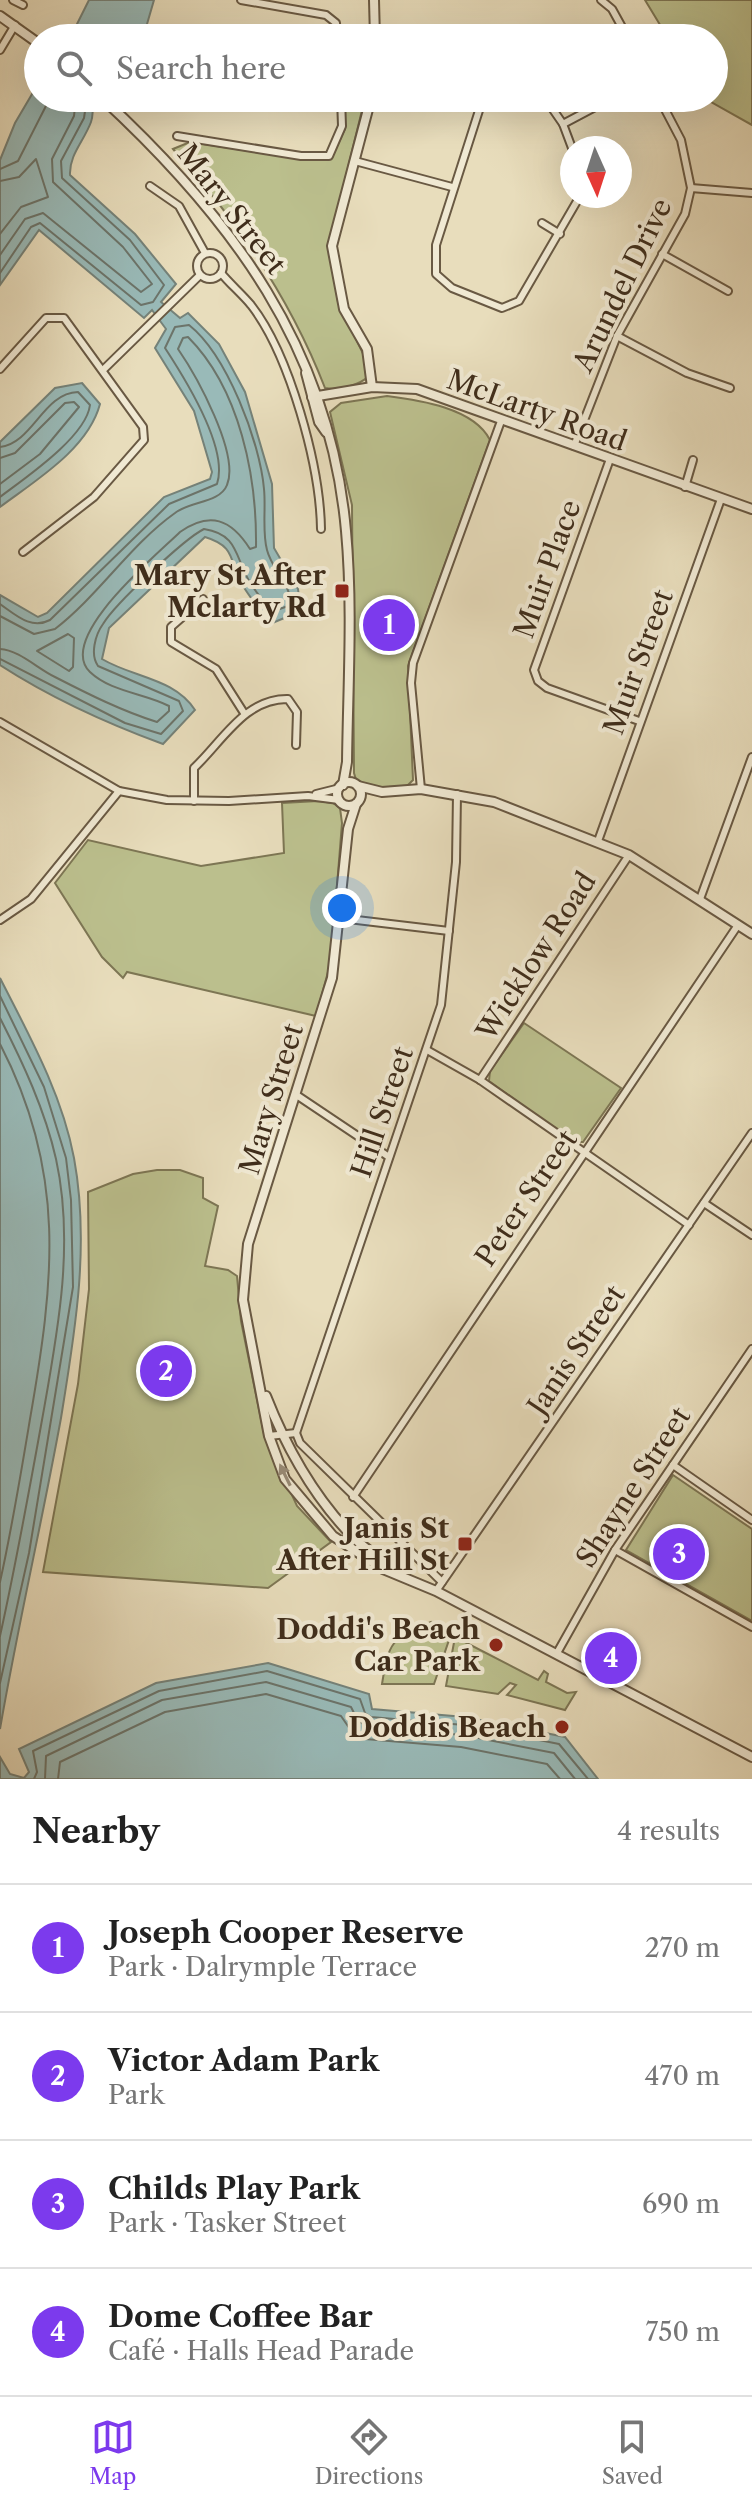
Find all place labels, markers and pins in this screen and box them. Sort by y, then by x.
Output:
place label: Mary St After Mclarty Rd [134,558,326,624]
marker: Mary St After Mclarty Rd [333,582,351,600]
pin: 1 [363,595,415,655]
pin: 2 [140,1341,192,1401]
place label: Janis St After Hill St [275,1511,450,1577]
pin: 3 [653,1524,705,1584]
marker: Janis St After Hill St [456,1535,474,1553]
place label: Doddi's Beach Car Park [276,1612,481,1678]
pin: 4 [585,1628,637,1688]
marker: Doddi's Beach Car Park [487,1636,505,1654]
place label: Doddis Beach [348,1710,546,1744]
marker: Doddis Beach [553,1718,571,1736]

